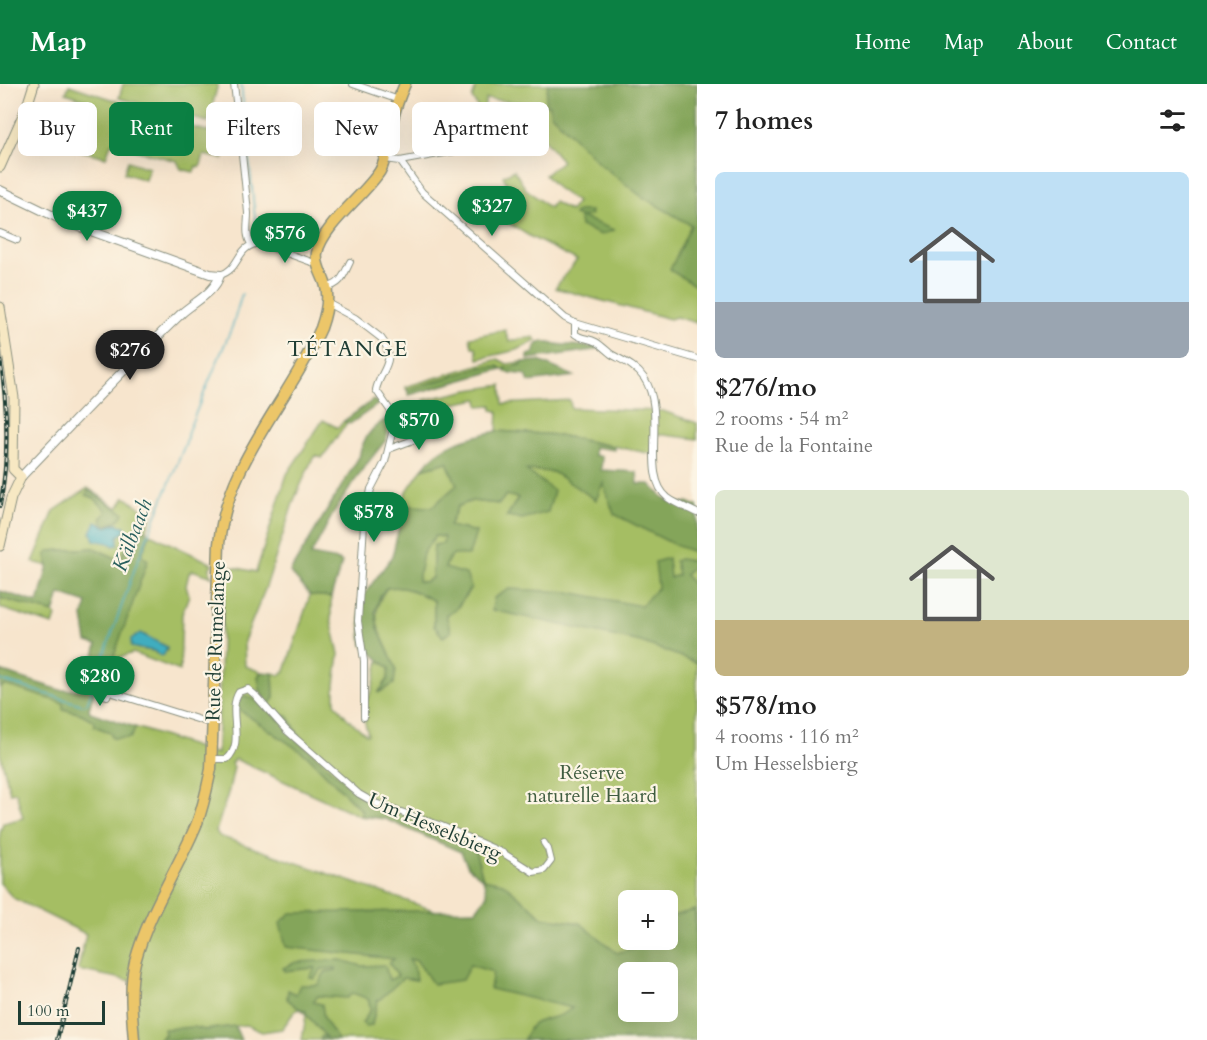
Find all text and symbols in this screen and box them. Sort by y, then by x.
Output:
text: Map [30,23,87,61]
text: Home [855,28,911,57]
text: Map [944,28,984,57]
text: About [1017,28,1073,57]
text: Contact [1106,28,1177,57]
chip: Buy [18,102,97,156]
chip: Rent [109,102,194,156]
chip: Filters [206,102,302,156]
chip: New [314,102,400,156]
chip: Apartment [412,102,549,156]
text: 7 homes [715,103,813,138]
icon: filters [1156,104,1189,137]
pin: $327 [456,186,528,237]
pin: $437 [51,191,123,242]
text: $327 [472,192,512,219]
text: $437 [67,197,107,224]
icon: home [898,211,1006,319]
pin: $576 [249,213,321,264]
text: $576 [265,219,305,246]
pin: $276 [94,330,166,381]
district label: TÉTANGE [287,334,409,364]
text: $276 [110,336,150,363]
text: $276/mo [715,370,817,405]
pin: $570 [383,400,455,451]
text: 2 rooms · 54 m² [715,405,848,432]
text: $570 [399,406,439,433]
text: Rue de la Fontaine [715,432,873,459]
pin: $578 [338,492,410,543]
water label: Kälbaach [105,495,160,576]
text: $578 [354,498,394,525]
icon: home [898,529,1006,637]
street label: Rue de Rumelange [199,560,232,722]
pin: $280 [64,656,136,707]
text: $280 [80,662,120,689]
text: $578/mo [715,688,817,723]
text: 4 rooms · 116 m² [715,723,859,750]
text: Um Hesselsbierg [715,750,858,777]
park label: Réserve naturelle Haard [527,759,657,809]
street label: Um Hesselsbierg [364,786,506,867]
map controls [618,890,678,1022]
button: + [618,890,678,950]
button: − [618,962,678,1022]
scale bar [18,998,105,1026]
text: 100 m [27,1000,69,1022]

